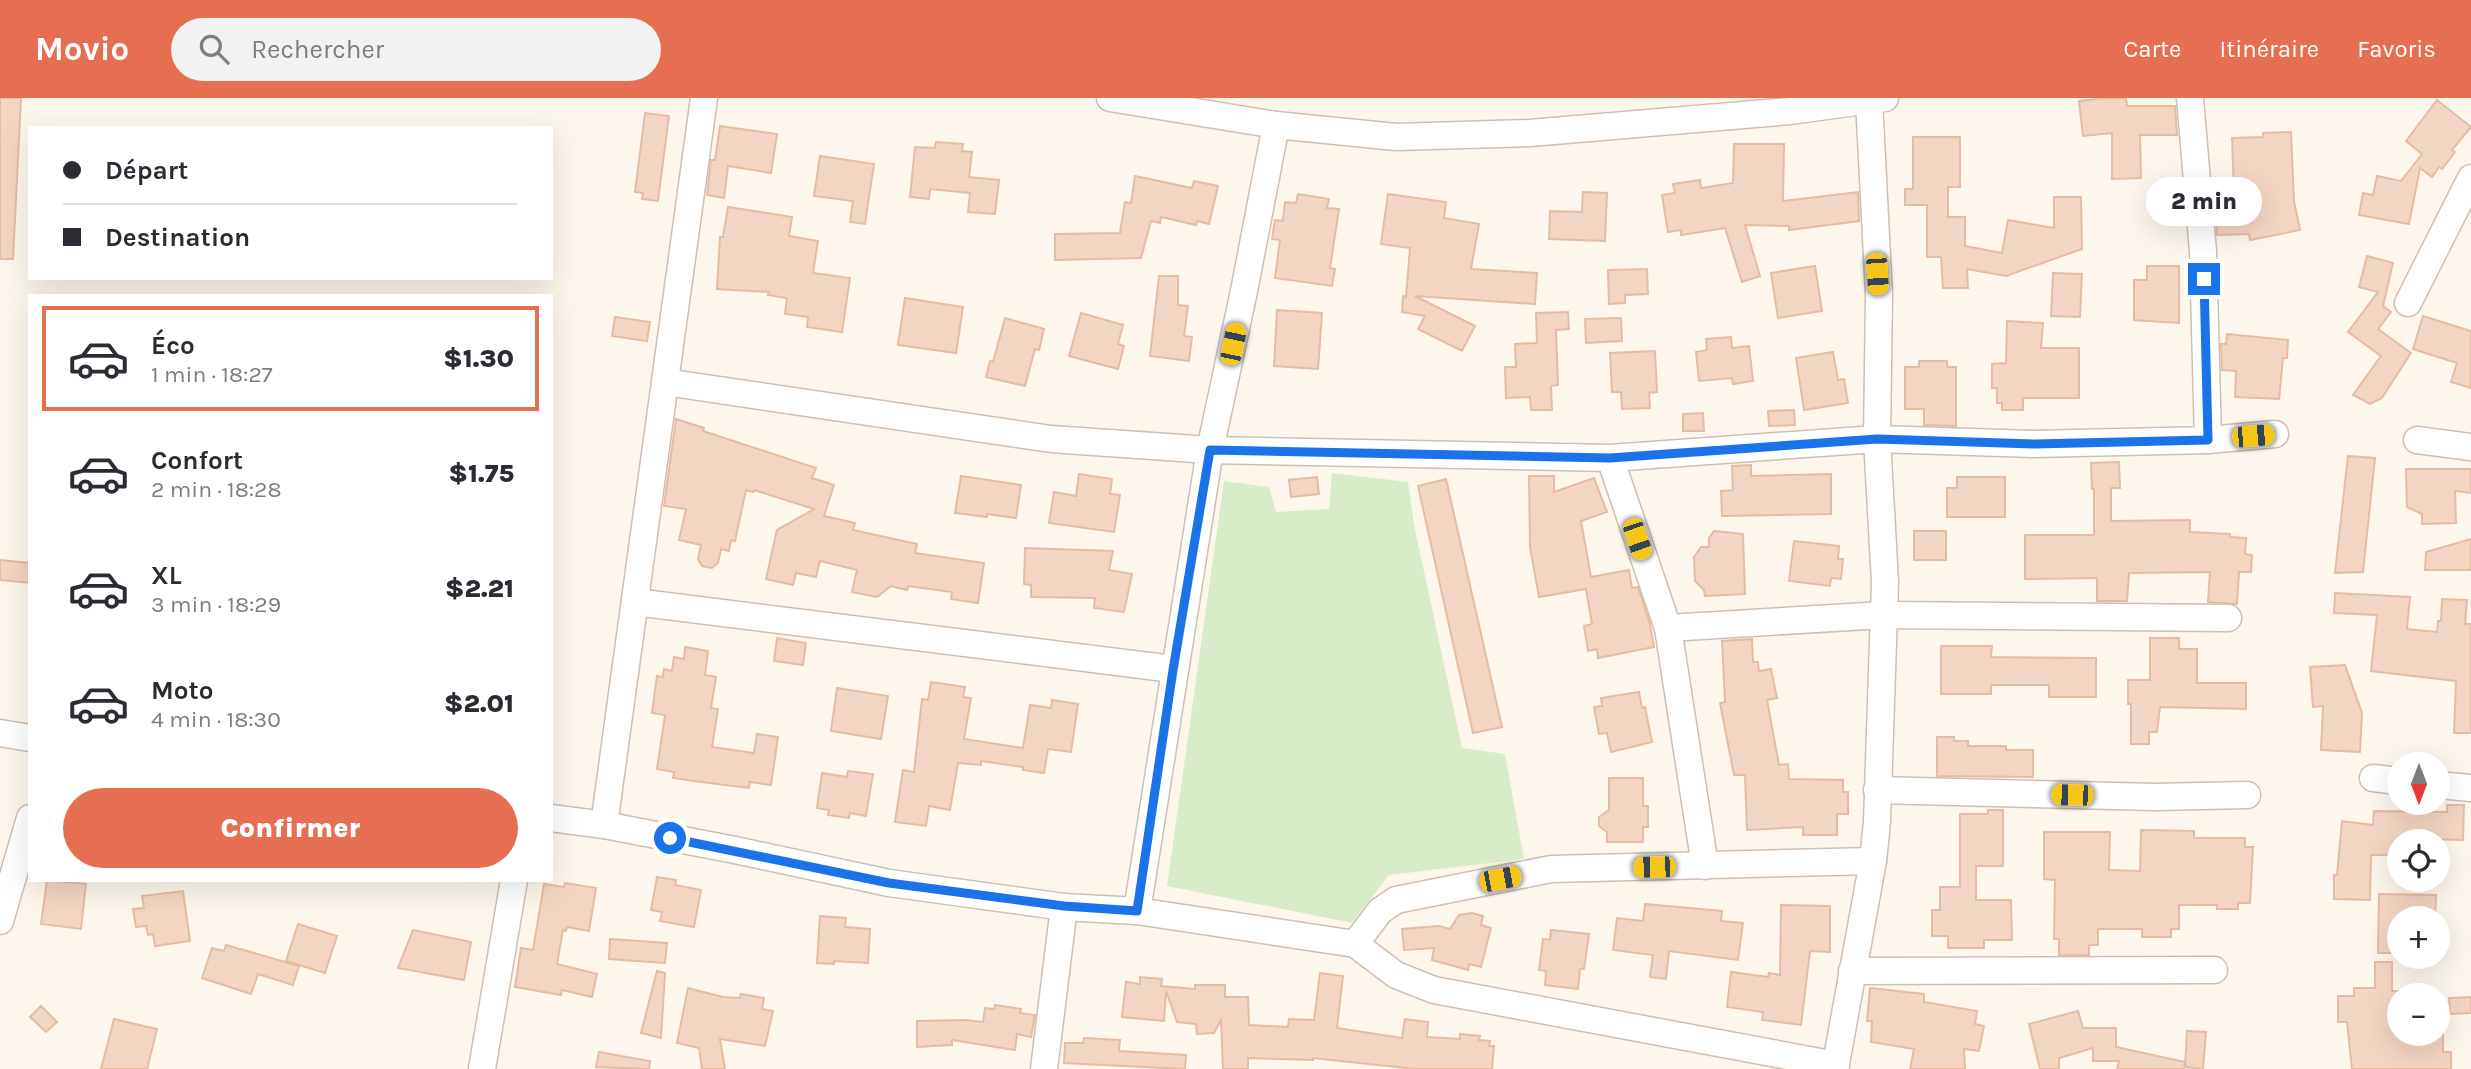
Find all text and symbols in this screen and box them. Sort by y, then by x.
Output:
search box [171,18,661,81]
text: Movio [35,30,129,68]
icon: search [195,30,233,68]
text: Rechercher [251,34,384,65]
text: Carte [2123,35,2181,63]
text: Itinéraire [2219,35,2319,63]
text: Favoris [2357,35,2436,63]
text: Départ [105,155,188,186]
callout: 2 min [2146,178,2262,226]
text: 2 min [2171,188,2237,215]
text: Destination [105,222,250,253]
car [1866,252,1889,296]
route end [2188,263,2220,295]
car [1219,321,1248,367]
icon: car [67,327,130,390]
text: Éco [151,330,195,361]
text: $1.30 [443,343,514,374]
text: 1 min · 18:27 [151,361,273,388]
car [2232,424,2275,448]
icon: car [67,442,130,505]
text: Confort [151,445,243,476]
text: $1.75 [449,458,514,489]
text: 2 min · 18:28 [151,476,282,503]
car [1621,516,1654,562]
icon: car [67,557,130,620]
text: XL [151,560,182,591]
text: $2.21 [445,573,514,604]
text: 3 min · 18:29 [151,591,281,618]
icon: car [67,672,130,735]
text: Moto [151,675,213,706]
text: $2.01 [444,688,514,719]
text: 4 min · 18:30 [151,706,281,733]
north arrow [2387,752,2450,816]
map controls [2387,752,2450,1046]
car [2051,784,2094,806]
button: Confirmer [63,788,518,868]
route start [654,822,686,854]
button: locate [2387,829,2450,892]
car [1633,856,1676,878]
car [1478,865,1523,893]
button: + [2387,906,2450,969]
button: − [2387,983,2450,1046]

